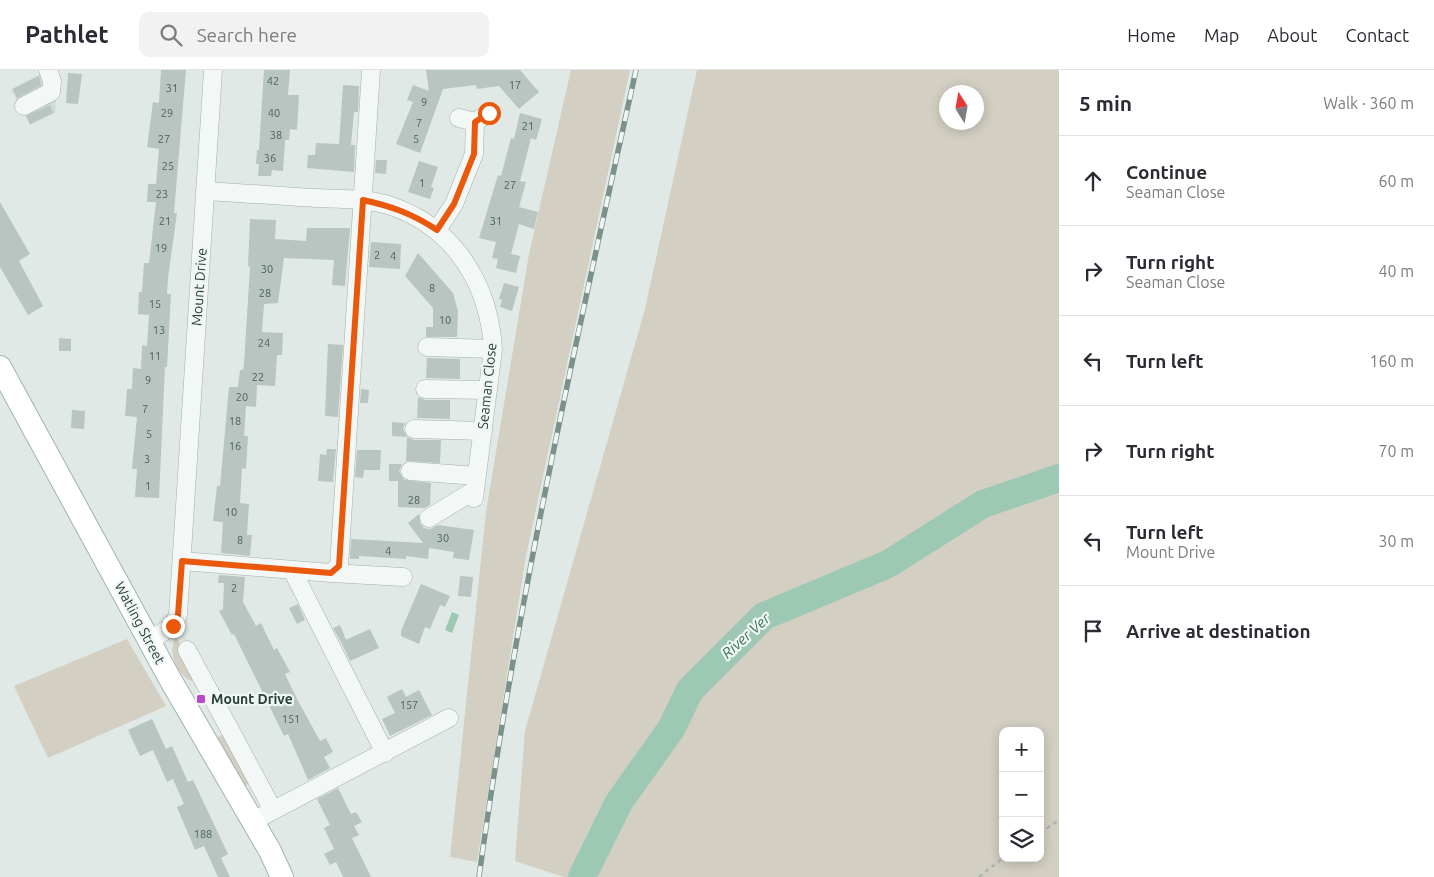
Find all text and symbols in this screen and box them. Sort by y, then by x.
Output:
search box [139,12,489,57]
text: Pathlet [25,21,109,48]
icon: search [157,21,185,49]
text: Search here [197,24,297,46]
text: Home [1127,25,1176,45]
text: Map [1204,25,1239,45]
text: About [1267,25,1317,45]
text: Contact [1345,25,1409,45]
house number: 42 [267,75,279,87]
house number: 17 [509,79,521,91]
house number: 31 [166,82,178,94]
north arrow [939,85,984,130]
text: 5 min [1079,91,1132,115]
text: Walk · 360 m [1323,94,1414,112]
house number: 9 [421,96,427,108]
route start [478,102,501,125]
house number: 29 [161,107,173,119]
house number: 40 [268,107,280,119]
house number: 7 [416,117,422,129]
house number: 21 [522,120,534,132]
house number: 38 [270,129,282,141]
house number: 27 [158,133,170,145]
house number: 5 [413,133,419,145]
house number: 36 [264,152,276,164]
house number: 25 [162,160,174,172]
text: Continue [1126,161,1207,183]
icon: ahead [1079,167,1107,195]
text: 60 m [1378,172,1414,190]
house number: 1 [419,177,425,189]
house number: 27 [504,179,516,191]
text: Seaman Close [1126,183,1225,201]
house number: 23 [156,188,168,200]
house number: 21 [159,215,171,227]
house number: 31 [490,215,502,227]
house number: 19 [155,242,167,254]
street label: Mount Drive [188,247,210,327]
house number: 2 [374,249,380,261]
house number: 4 [390,250,396,262]
text: Turn right [1126,251,1214,273]
icon: right [1079,257,1107,285]
text: 40 m [1378,262,1414,280]
house number: 30 [261,263,273,275]
text: Seaman Close [1126,273,1225,291]
house number: 8 [429,282,435,294]
house number: 28 [259,287,271,299]
house number: 15 [149,298,161,310]
house number: 10 [439,314,451,326]
house number: 13 [153,324,165,336]
house number: 24 [258,337,270,349]
street label: Seaman Close [474,342,500,430]
icon: left [1079,347,1107,375]
house number: 11 [149,350,161,362]
text: Turn left [1126,350,1204,372]
text: 160 m [1369,352,1414,370]
house number: 22 [252,371,264,383]
house number: 9 [145,374,151,386]
house number: 20 [236,391,248,403]
house number: 7 [142,403,148,415]
house number: 18 [229,415,241,427]
house number: 5 [146,428,152,440]
icon: right [1079,437,1107,465]
house number: 16 [229,440,241,452]
text: Turn right [1126,440,1214,462]
text: 70 m [1378,442,1414,460]
house number: 3 [144,453,150,465]
house number: 1 [145,480,151,492]
house number: 28 [408,494,420,506]
house number: 10 [225,506,237,518]
text: Turn left [1126,521,1204,543]
icon: left [1079,527,1107,555]
house number: 30 [437,532,449,544]
text: 30 m [1378,532,1414,550]
house number: 8 [237,534,243,546]
text: Mount Drive [1126,543,1215,561]
house number: 4 [385,545,391,557]
street label: Watling Street [112,579,169,667]
house number: 2 [231,582,237,594]
water label: River Ver [718,609,774,662]
route end [162,615,185,638]
icon: arrive [1079,617,1107,645]
text: Arrive at destination [1126,620,1311,642]
place label: Mount Drive [211,691,293,707]
marker: Mount Drive [195,693,207,705]
house number: 157 [400,699,418,711]
house number: 151 [282,713,300,725]
map controls [999,727,1044,862]
button: + [999,727,1044,772]
button: − [999,772,1044,817]
button: layers [999,817,1044,862]
house number: 188 [194,828,212,840]

